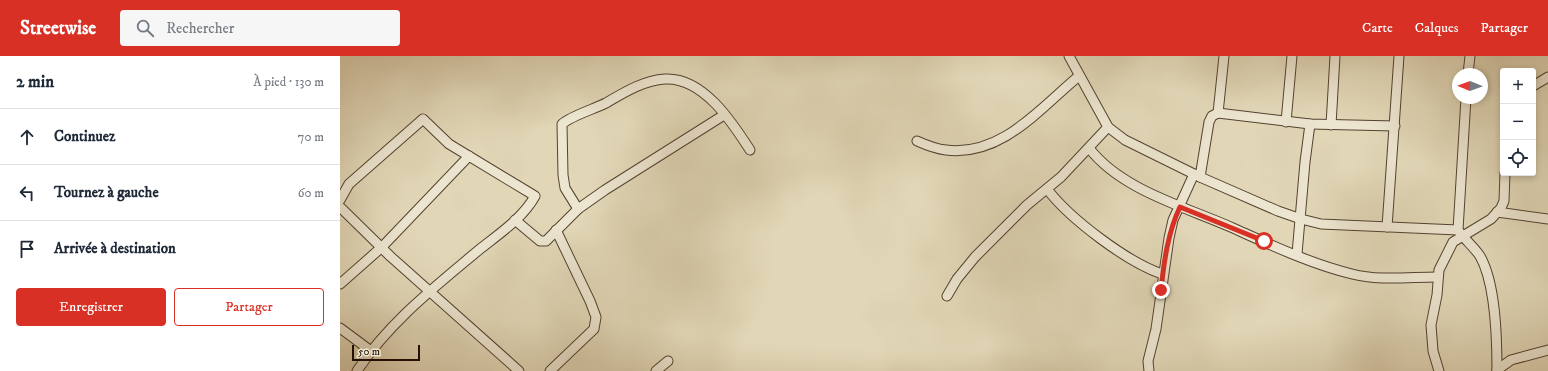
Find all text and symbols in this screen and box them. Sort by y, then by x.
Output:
search box [120,10,400,46]
text: Streetwise [20,17,96,40]
icon: search [134,17,156,39]
text: Rechercher [166,19,234,38]
text: Carte [1362,19,1393,37]
text: Calques [1415,19,1458,37]
text: Partager [1480,19,1528,37]
north arrow [1452,68,1488,104]
map controls [1500,68,1536,176]
button: + [1500,68,1536,104]
text: 2 min [16,71,54,93]
text: À pied · 130 m [253,74,324,90]
button: − [1500,104,1536,140]
icon: ahead [16,126,38,148]
text: Continuez [54,127,115,146]
text: 70 m [298,129,324,145]
button: locate [1500,140,1536,176]
icon: left [16,182,38,204]
text: Tournez à gauche [54,183,159,202]
text: 60 m [298,185,324,201]
route start [1255,232,1273,250]
icon: arrive [16,238,38,260]
text: Arrivée à destination [54,239,176,258]
route end [1152,281,1170,299]
button: Enregistrer [16,288,166,326]
button: Partager [174,288,324,326]
scale bar [352,343,420,362]
text: 50 m [358,345,380,359]

